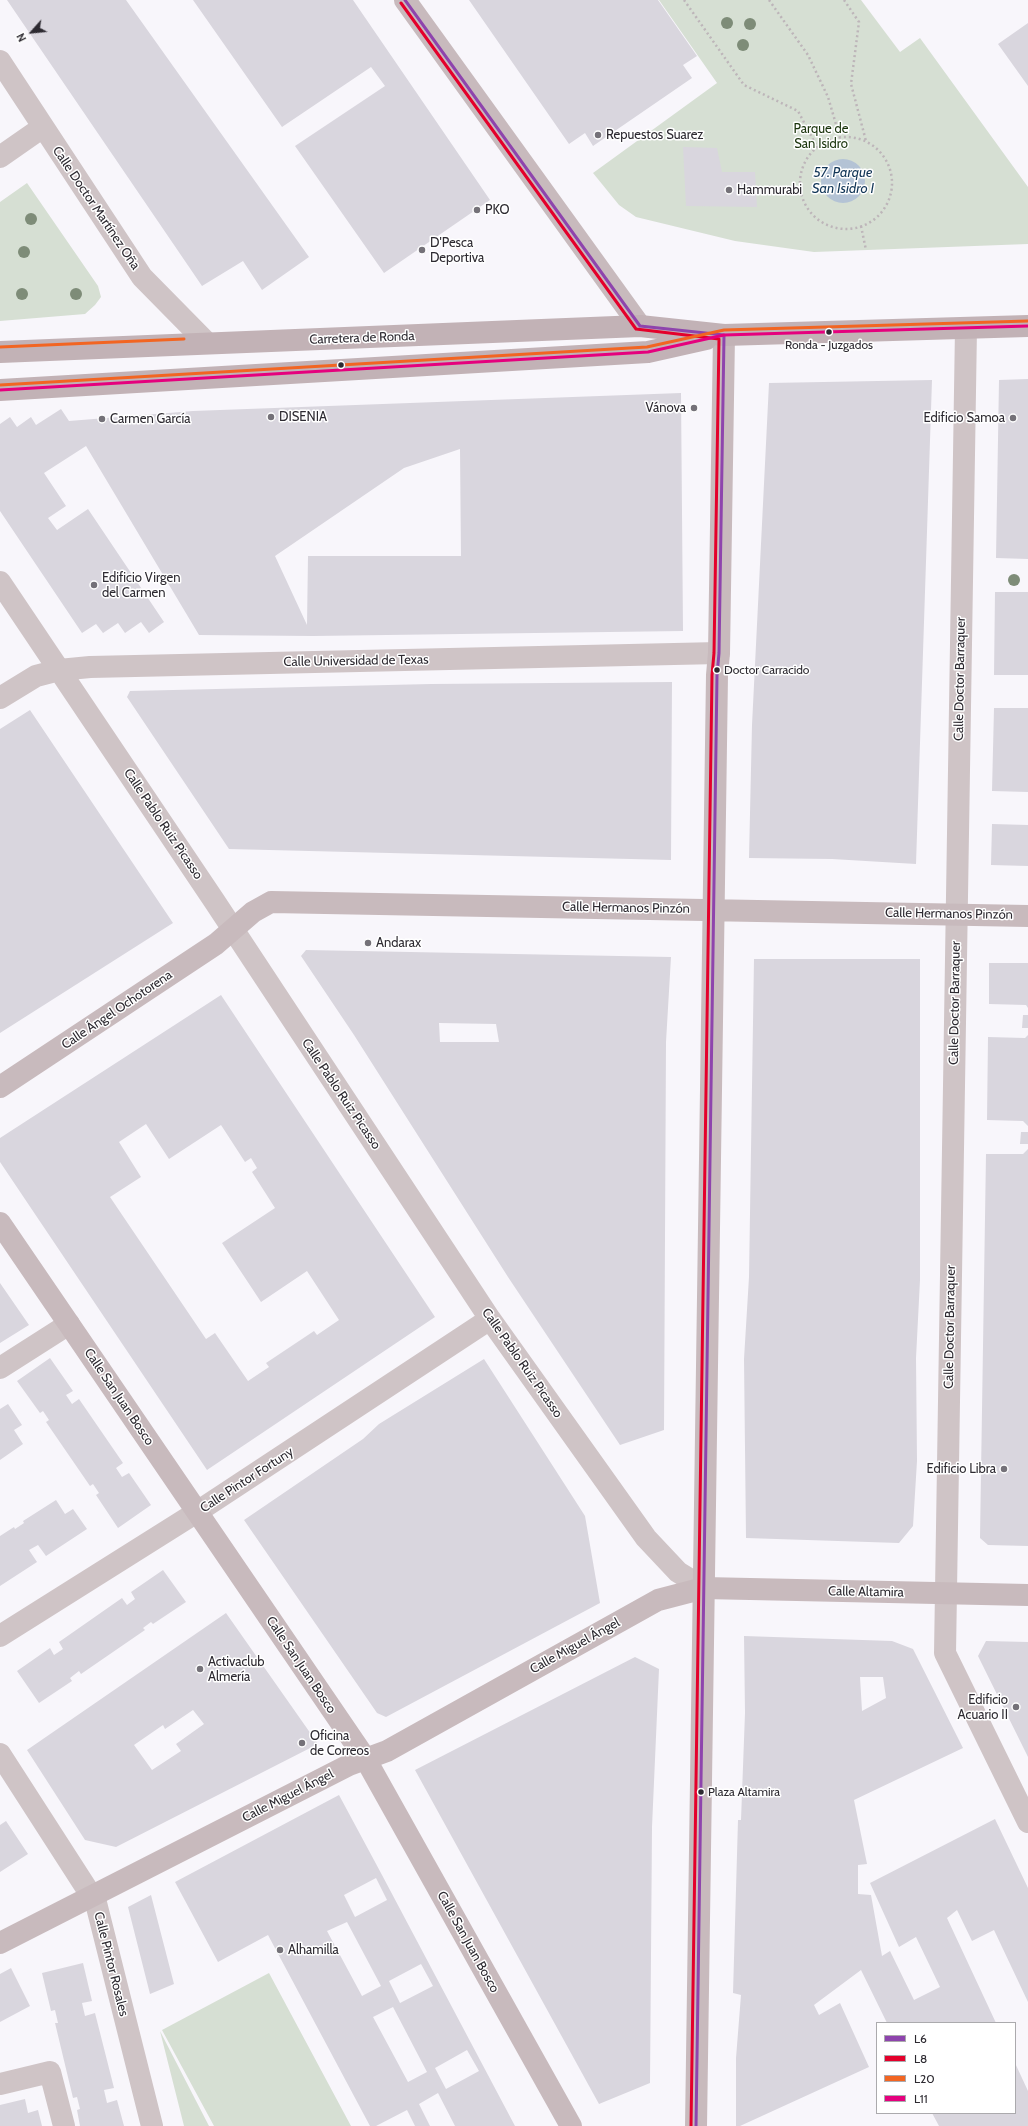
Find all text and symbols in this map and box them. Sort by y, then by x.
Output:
north arrow [12,12,52,52]
text: N [13,31,29,44]
park label: Parque de San Isidro [794,121,848,152]
place label: Repuestos Suarez [606,127,703,143]
marker: Repuestos Suarez [593,130,603,140]
street label: Calle Doctor Martínez Oña [49,143,143,273]
water label: 57. Parque San Isidro I [812,165,874,198]
place label: Hammurabi [737,182,802,198]
marker: Hammurabi [724,185,734,195]
place label: PKO [485,202,509,218]
marker: PKO [472,205,482,215]
place label: D'Pesca Deportiva [430,235,484,266]
marker: D'Pesca Deportiva [417,245,427,255]
marker: Ronda - Juzgados [824,327,834,337]
street label: Carretera de Ronda [309,328,415,348]
place label: Ronda - Juzgados [785,338,873,352]
unlabelled marker [336,360,346,370]
place label: Vánova [645,400,686,416]
marker: Vánova [689,403,699,413]
place label: DISENIA [279,409,327,425]
place label: Edificio Samoa [924,410,1005,426]
place label: Carmen García [110,411,190,427]
marker: DISENIA [266,412,276,422]
marker: Edificio Samoa [1008,413,1018,423]
marker: Carmen García [97,414,107,424]
place label: Edificio Virgen del Carmen [102,570,180,601]
marker: Edificio Virgen del Carmen [89,580,99,590]
street label: Calle Doctor Barraquer [951,617,969,741]
street label: Calle Universidad de Texas [283,652,429,670]
place label: Doctor Carracido [724,663,809,677]
marker: Doctor Carracido [712,665,722,675]
street label: Calle Pablo Ruiz Picasso [120,766,206,882]
street label: Calle Hermanos Pinzón [562,899,690,917]
street label: Calle Hermanos Pinzón [885,905,1013,923]
place label: Andarax [376,935,421,951]
marker: Andarax [363,938,373,948]
street label: Calle Doctor Barraquer [946,941,964,1065]
street label: Calle Ángel Ochotorena [59,967,175,1053]
street label: Calle Pablo Ruiz Picasso [298,1036,384,1152]
street label: Calle Doctor Barraquer [941,1265,959,1389]
street label: Calle Pablo Ruiz Picasso [478,1305,566,1421]
street label: Calle San Juan Bosco [81,1346,157,1448]
street label: Calle Pintor Fortuny [197,1444,297,1516]
place label: Edificio Libra [927,1461,996,1477]
marker: Edificio Libra [999,1464,1009,1474]
street label: Calle Altamira [828,1584,904,1600]
street label: Calle San Juan Bosco [263,1614,339,1716]
street label: Calle Miguel Ángel [527,1615,623,1677]
place label: Activaclub Almería [208,1654,264,1685]
marker: Activaclub Almería [195,1664,205,1674]
place label: Edificio Acuario II [958,1692,1008,1723]
marker: Edificio Acuario II [1011,1702,1021,1712]
place label: Oficina de Correos [310,1728,369,1759]
marker: Oficina de Correos [297,1738,307,1748]
street label: Calle Miguel Ángel [240,1766,336,1826]
place label: Plaza Altamira [708,1785,780,1799]
marker: Plaza Altamira [696,1787,706,1797]
street label: Calle San Juan Bosco [434,1889,502,1995]
street label: Calle Pintor Rosales [90,1910,132,2018]
place label: Alhamilla [288,1942,339,1958]
marker: Alhamilla [275,1945,285,1955]
legend [876,2022,1016,2114]
text: L6 [914,2031,927,2046]
text: L8 [914,2051,927,2066]
text: L20 [914,2071,935,2086]
text: L11 [914,2091,928,2106]

